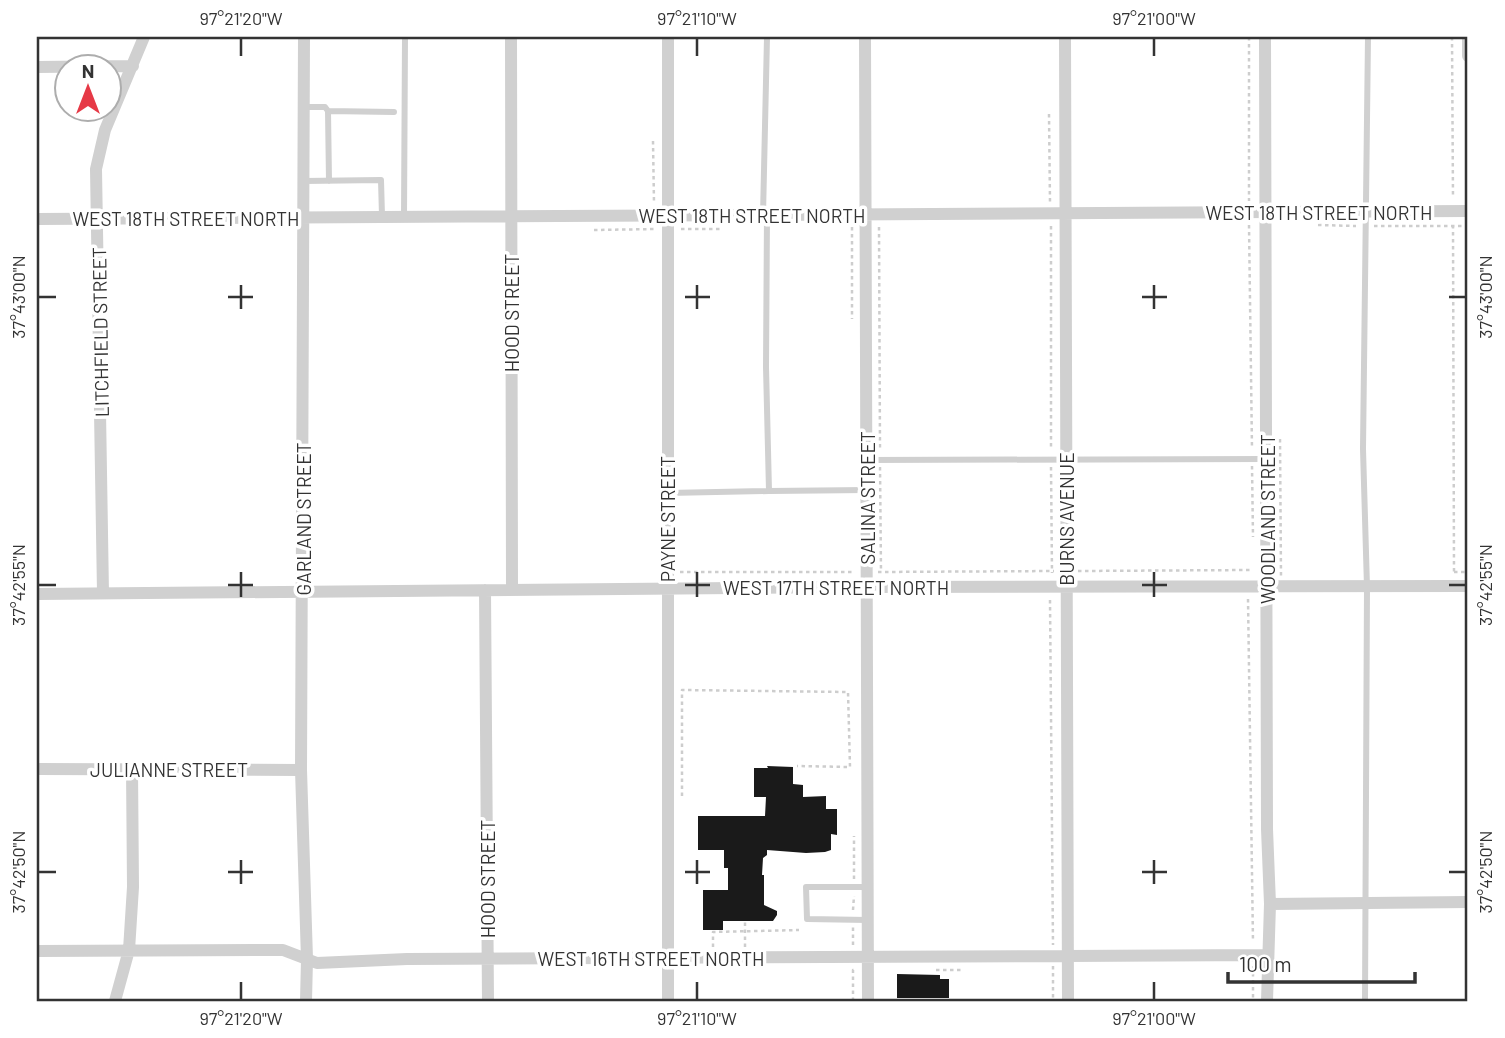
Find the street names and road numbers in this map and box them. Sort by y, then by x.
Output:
street label: WEST 18TH STREET NORTH [1205,201,1433,224]
street label: WEST 18TH STREET NORTH [638,204,866,227]
street label: WEST 18TH STREET NORTH [72,207,300,230]
street label: LITCHFIELD STREET [87,247,113,417]
street label: HOOD STREET [500,254,523,372]
street label: SALINA STREET [856,431,879,565]
street label: WOODLAND STREET [1256,434,1279,604]
street label: GARLAND STREET [292,443,315,595]
street label: BURNS AVENUE [1055,452,1078,586]
street label: PAYNE STREET [656,456,679,582]
street label: WEST 17TH STREET NORTH [723,576,949,599]
street label: JULIANNE STREET [90,758,248,781]
street label: HOOD STREET [476,820,499,938]
street label: WEST 16TH STREET NORTH [538,947,764,970]

